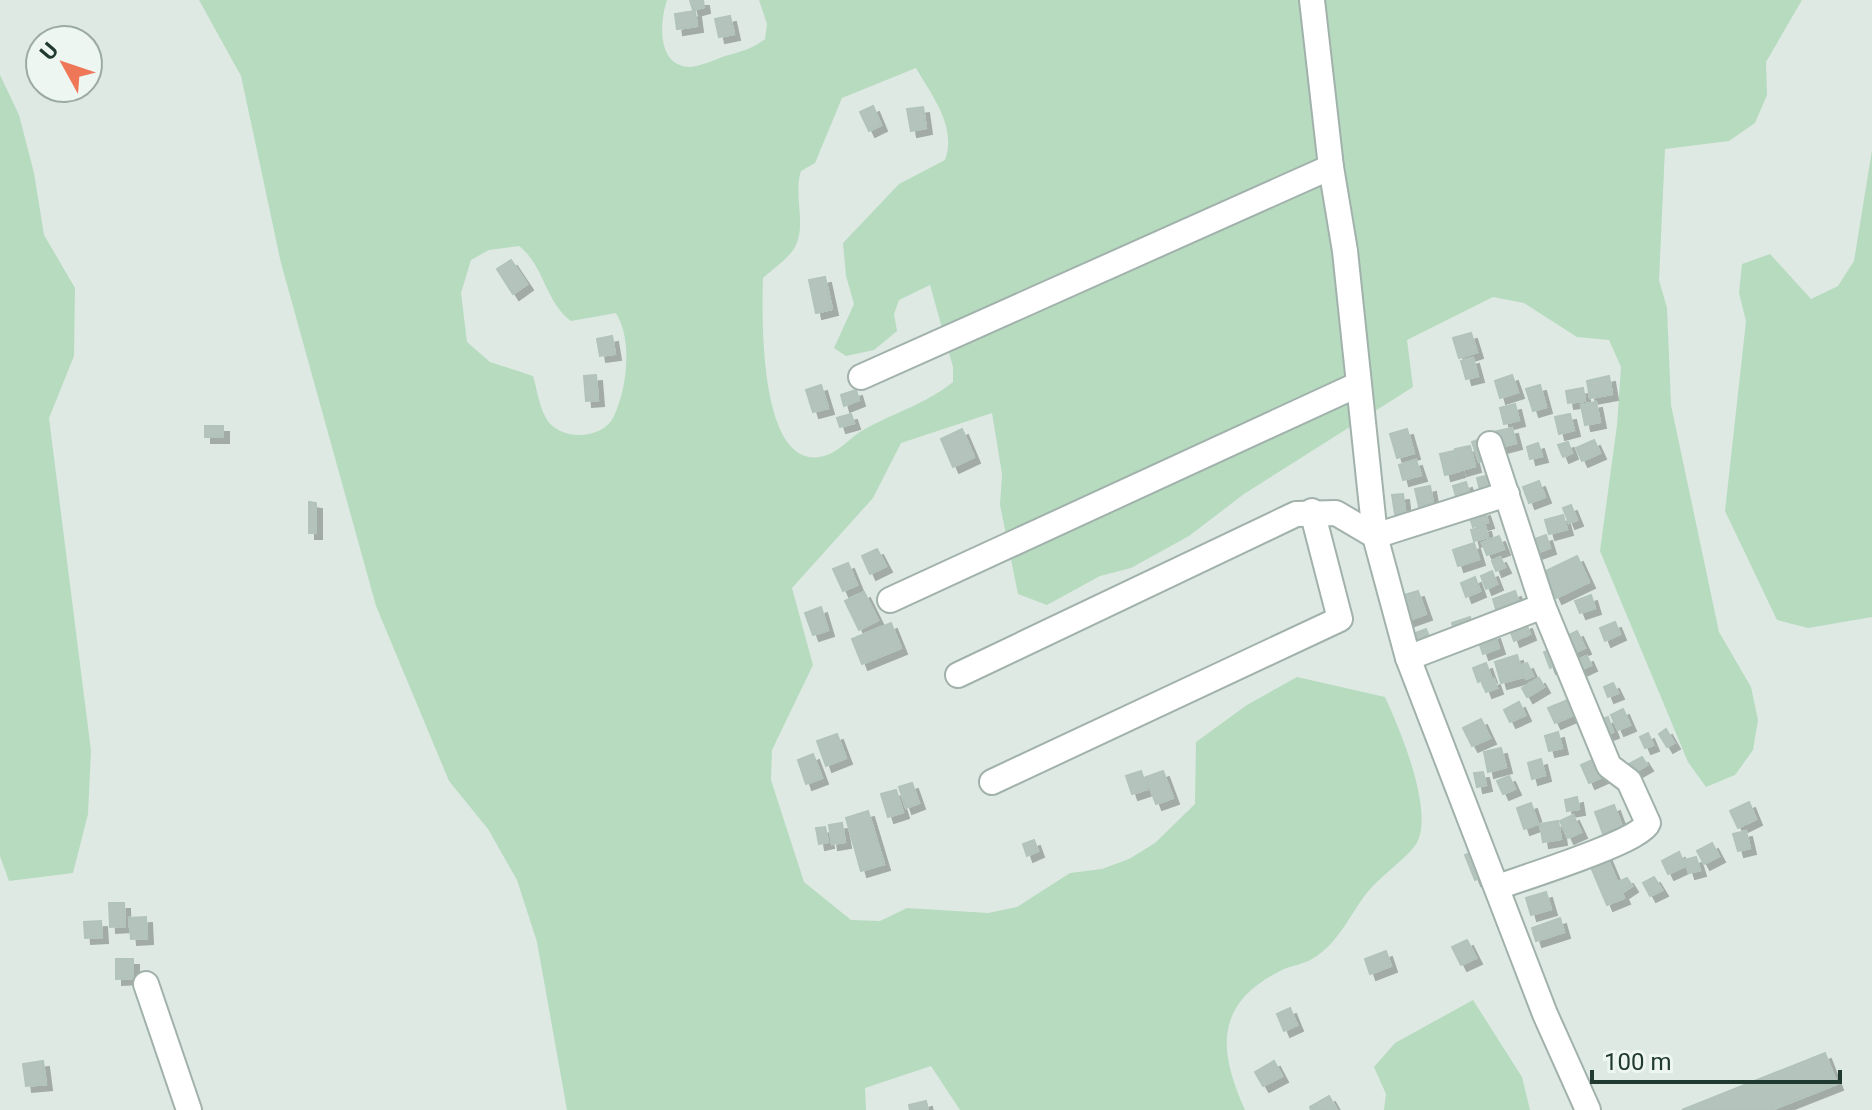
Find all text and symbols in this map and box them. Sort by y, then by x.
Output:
north arrow [24,24,104,104]
text: U [35,38,63,65]
scale bar [1592,1034,1840,1084]
text: 100 m [1604,1048,1671,1076]

